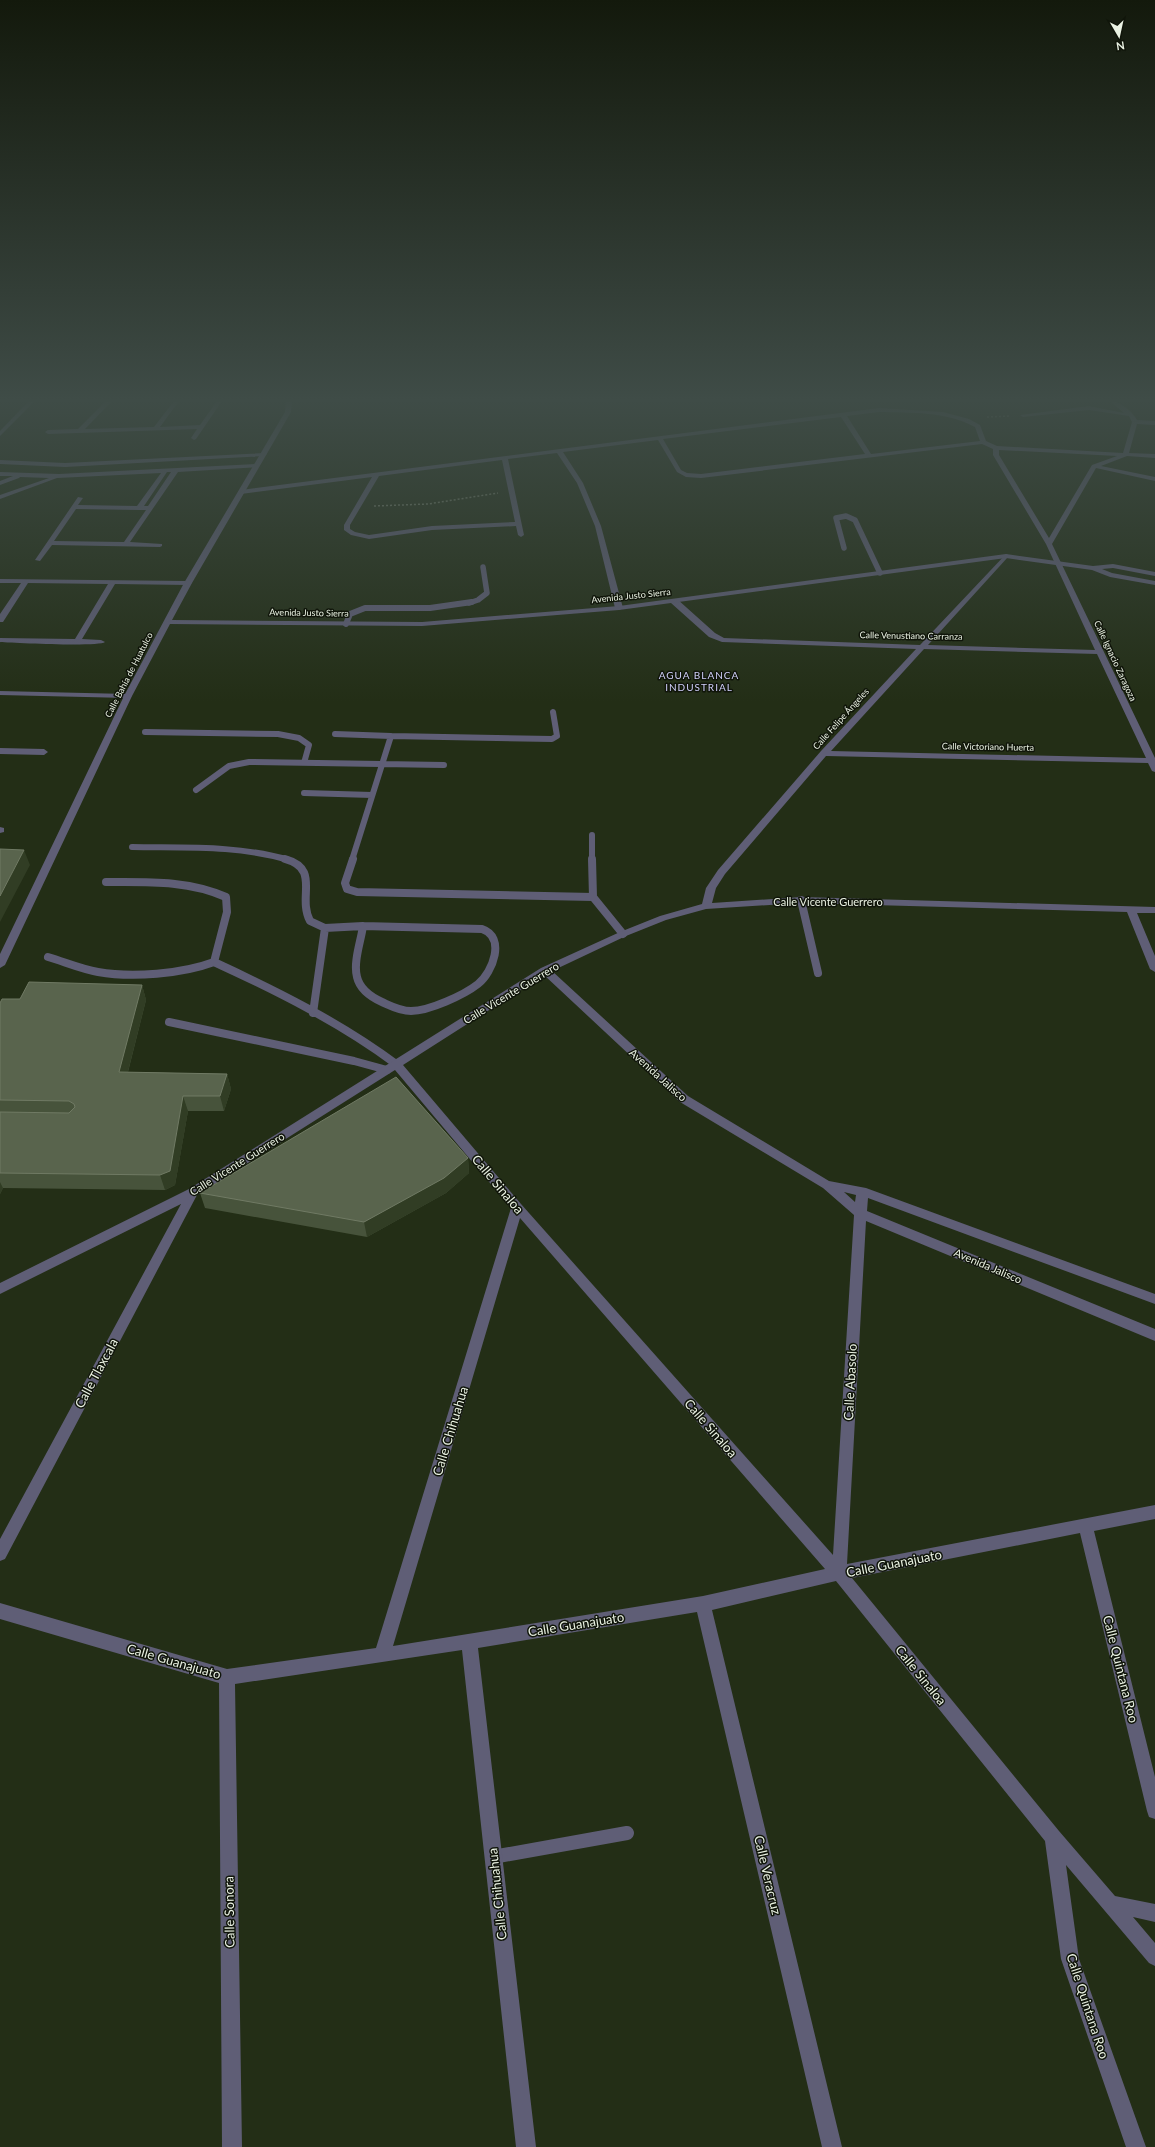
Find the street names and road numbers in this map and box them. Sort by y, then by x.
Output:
street label: Avenida Justo Sierra [591,586,671,605]
street label: Avenida Justo Sierra [269,606,349,619]
street label: Calle Ignacio Zaragoza [1092,619,1139,703]
street label: Calle Venustiano Carranza [859,629,963,642]
street label: Calle Bahía de Huatulco [102,630,155,719]
street label: Calle Felipe Ángeles [810,686,871,752]
street label: Calle Victoriano Huerta [942,740,1034,753]
street label: Calle Vicente Guerrero [773,895,883,908]
street label: Calle Vicente Guerrero [461,959,561,1026]
street label: Avenida Jalisco [627,1046,690,1104]
street label: Calle Vicente Guerrero [187,1129,287,1198]
street label: Calle Sinaloa [469,1151,527,1217]
street label: Avenida Jalisco [952,1245,1024,1286]
street label: Calle Tlaxcala [71,1335,121,1411]
street label: Calle Abasolo [840,1343,860,1421]
street label: Calle Chihuahua [429,1384,471,1478]
street label: Calle Sinaloa [681,1396,741,1460]
street label: Calle Guanajuato [845,1546,943,1580]
street label: Calle Guanajuato [527,1609,625,1639]
street label: Calle Quintana Roo [1100,1614,1142,1724]
street label: Calle Guanajuato [125,1640,223,1682]
street label: Calle Sinaloa [892,1642,950,1708]
street label: Calle Veracruz [751,1834,785,1916]
street label: Calle Chihuahua [484,1847,510,1941]
street label: Calle Sonora [220,1876,238,1948]
street label: Calle Quintana Roo [1063,1951,1113,2061]

